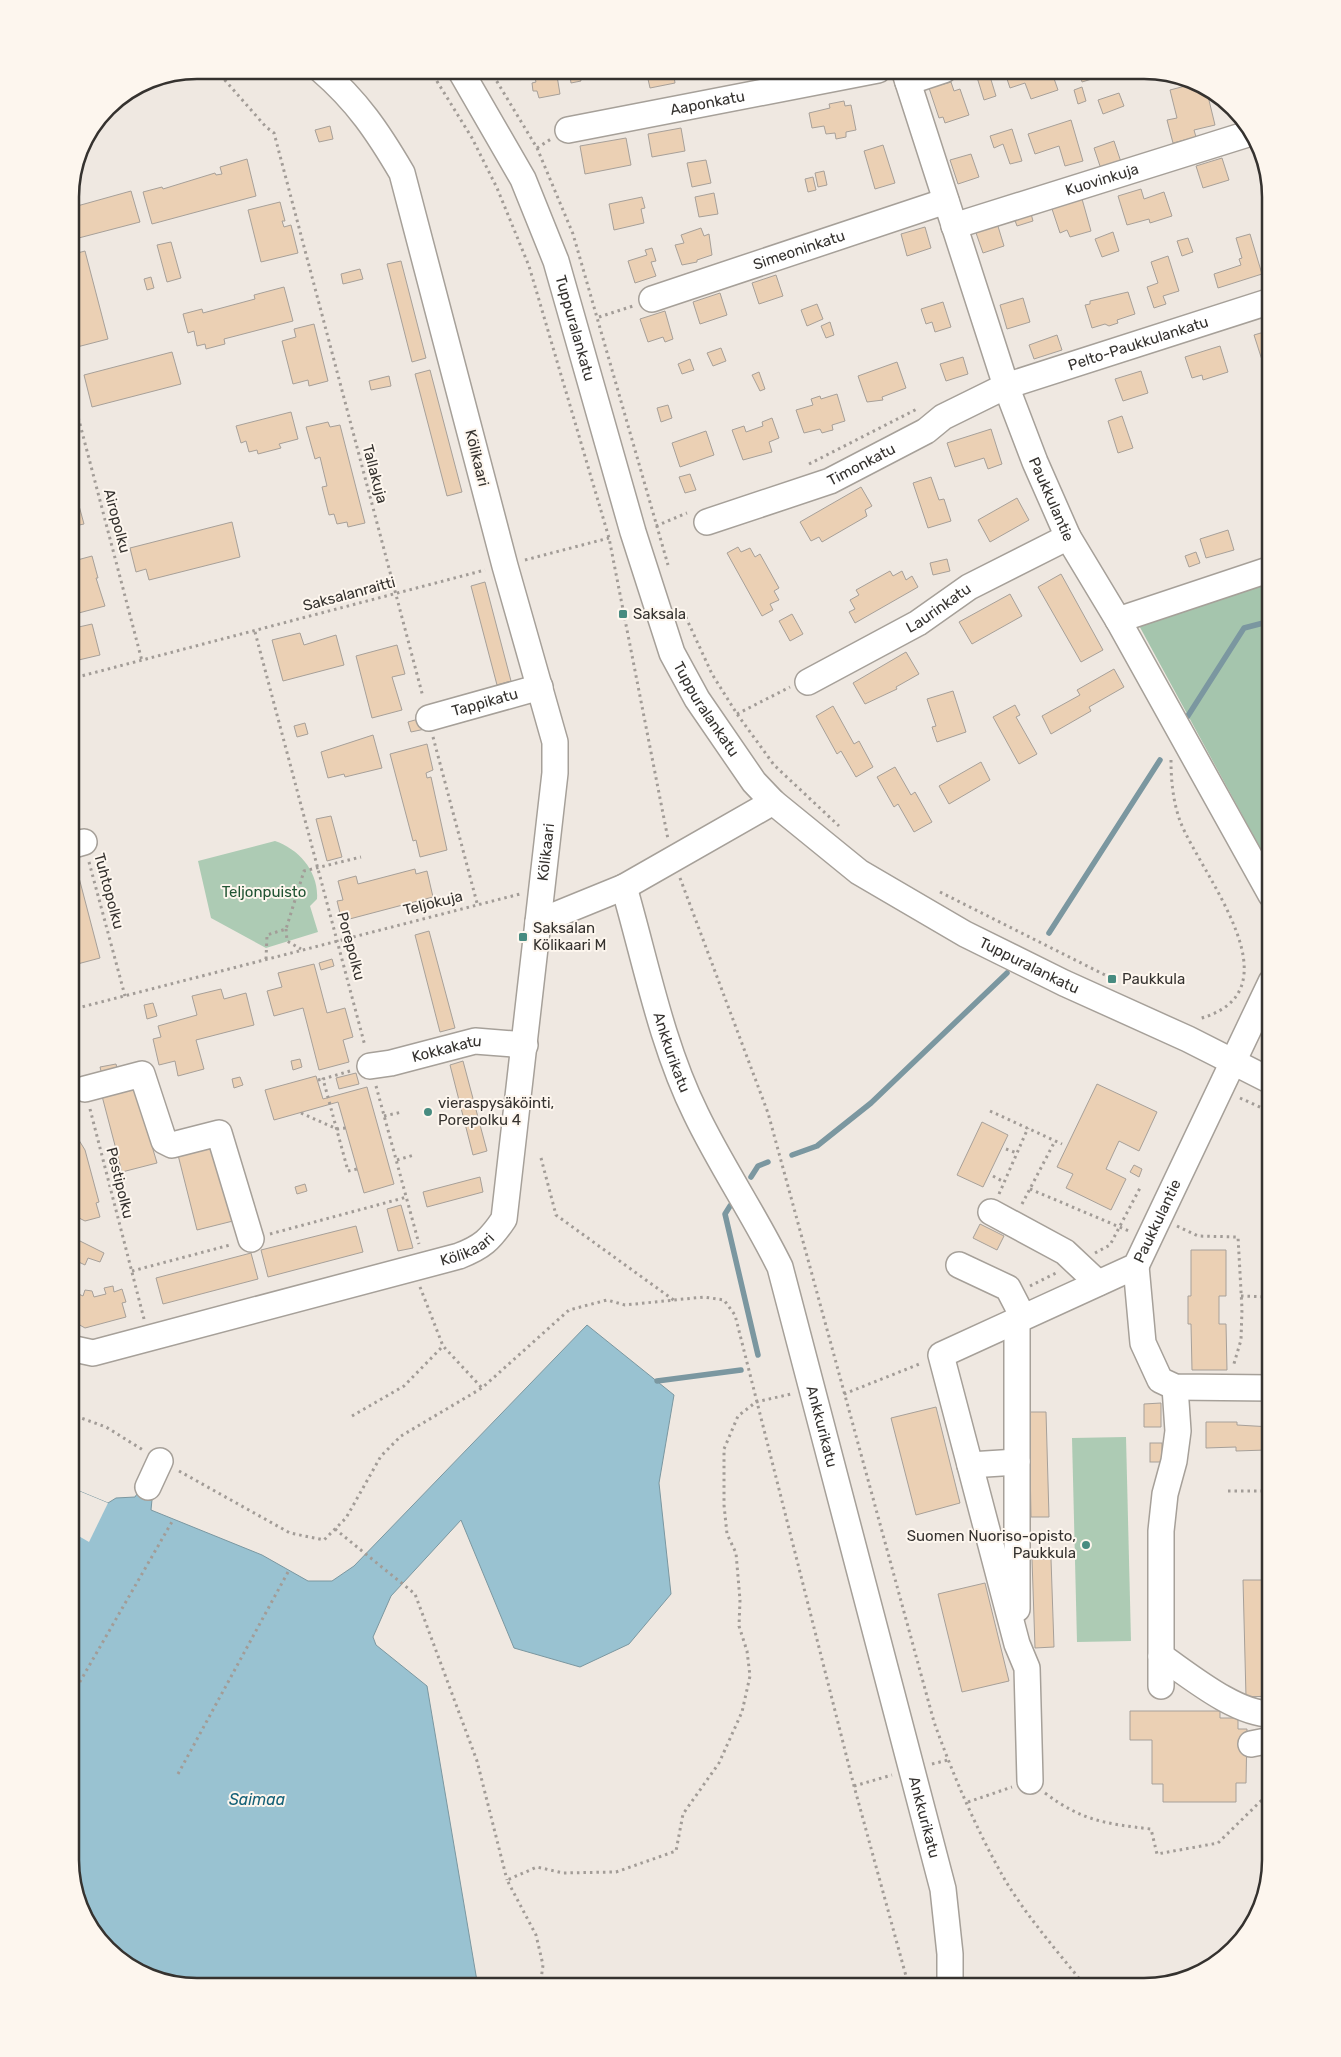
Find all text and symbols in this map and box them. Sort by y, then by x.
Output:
street label: Aaponkatu [669,87,746,119]
street label: Kuovinkuja [1063,160,1141,200]
street label: Simeoninkatu [751,226,847,274]
street label: Tuppuralankatu [551,273,599,383]
street label: Pelto-Paukkulankatu [1066,313,1211,374]
street label: Kölikaari [461,428,493,488]
street label: Timonkatu [824,440,898,490]
street label: Tallakuja [359,443,391,505]
street label: Paukkulantie [1025,454,1078,544]
street label: Airopolku [100,487,134,555]
street label: Saksalanraitti [301,573,397,615]
street label: Laurinkatu [903,580,974,637]
place label: Saksala [633,605,686,623]
marker: Saksala [617,608,629,620]
street label: Tuppuralankatu [669,659,743,760]
street label: Tappikatu [450,685,520,720]
street label: Kölikaari [534,822,558,882]
street label: Tuhtopolku [90,851,128,931]
park label: Teljonpuisto [222,883,306,901]
street label: Teljokuja [401,887,465,919]
street label: Porepolku [333,910,369,982]
place label: Saksalan Kölikaari M [533,919,607,954]
marker: Saksalan Kölikaari M [517,931,529,943]
street label: Tuppuralankatu [976,933,1082,998]
place label: Paukkula [1122,970,1185,988]
marker: Paukkula [1106,973,1118,985]
street label: Ankkurikatu [649,1010,694,1095]
street label: Kokkakatu [410,1032,482,1066]
place label: vieraspysäköinti, Porepolku 4 [438,1094,554,1129]
marker: vieraspysäköinti, Porepolku 4 [422,1106,434,1118]
street label: Pestipolku [102,1145,138,1221]
street label: Paukkulantie [1130,1176,1185,1266]
street label: Kölikaari [438,1229,498,1270]
street label: Ankkurikatu [802,1384,841,1469]
place label: Suomen Nuoriso-opisto, Paukkula [907,1527,1076,1562]
marker: Suomen Nuoriso-opisto, Paukkula [1080,1539,1092,1551]
street label: Ankkurikatu [905,1775,944,1860]
water label: Saimaa [229,1790,285,1809]

